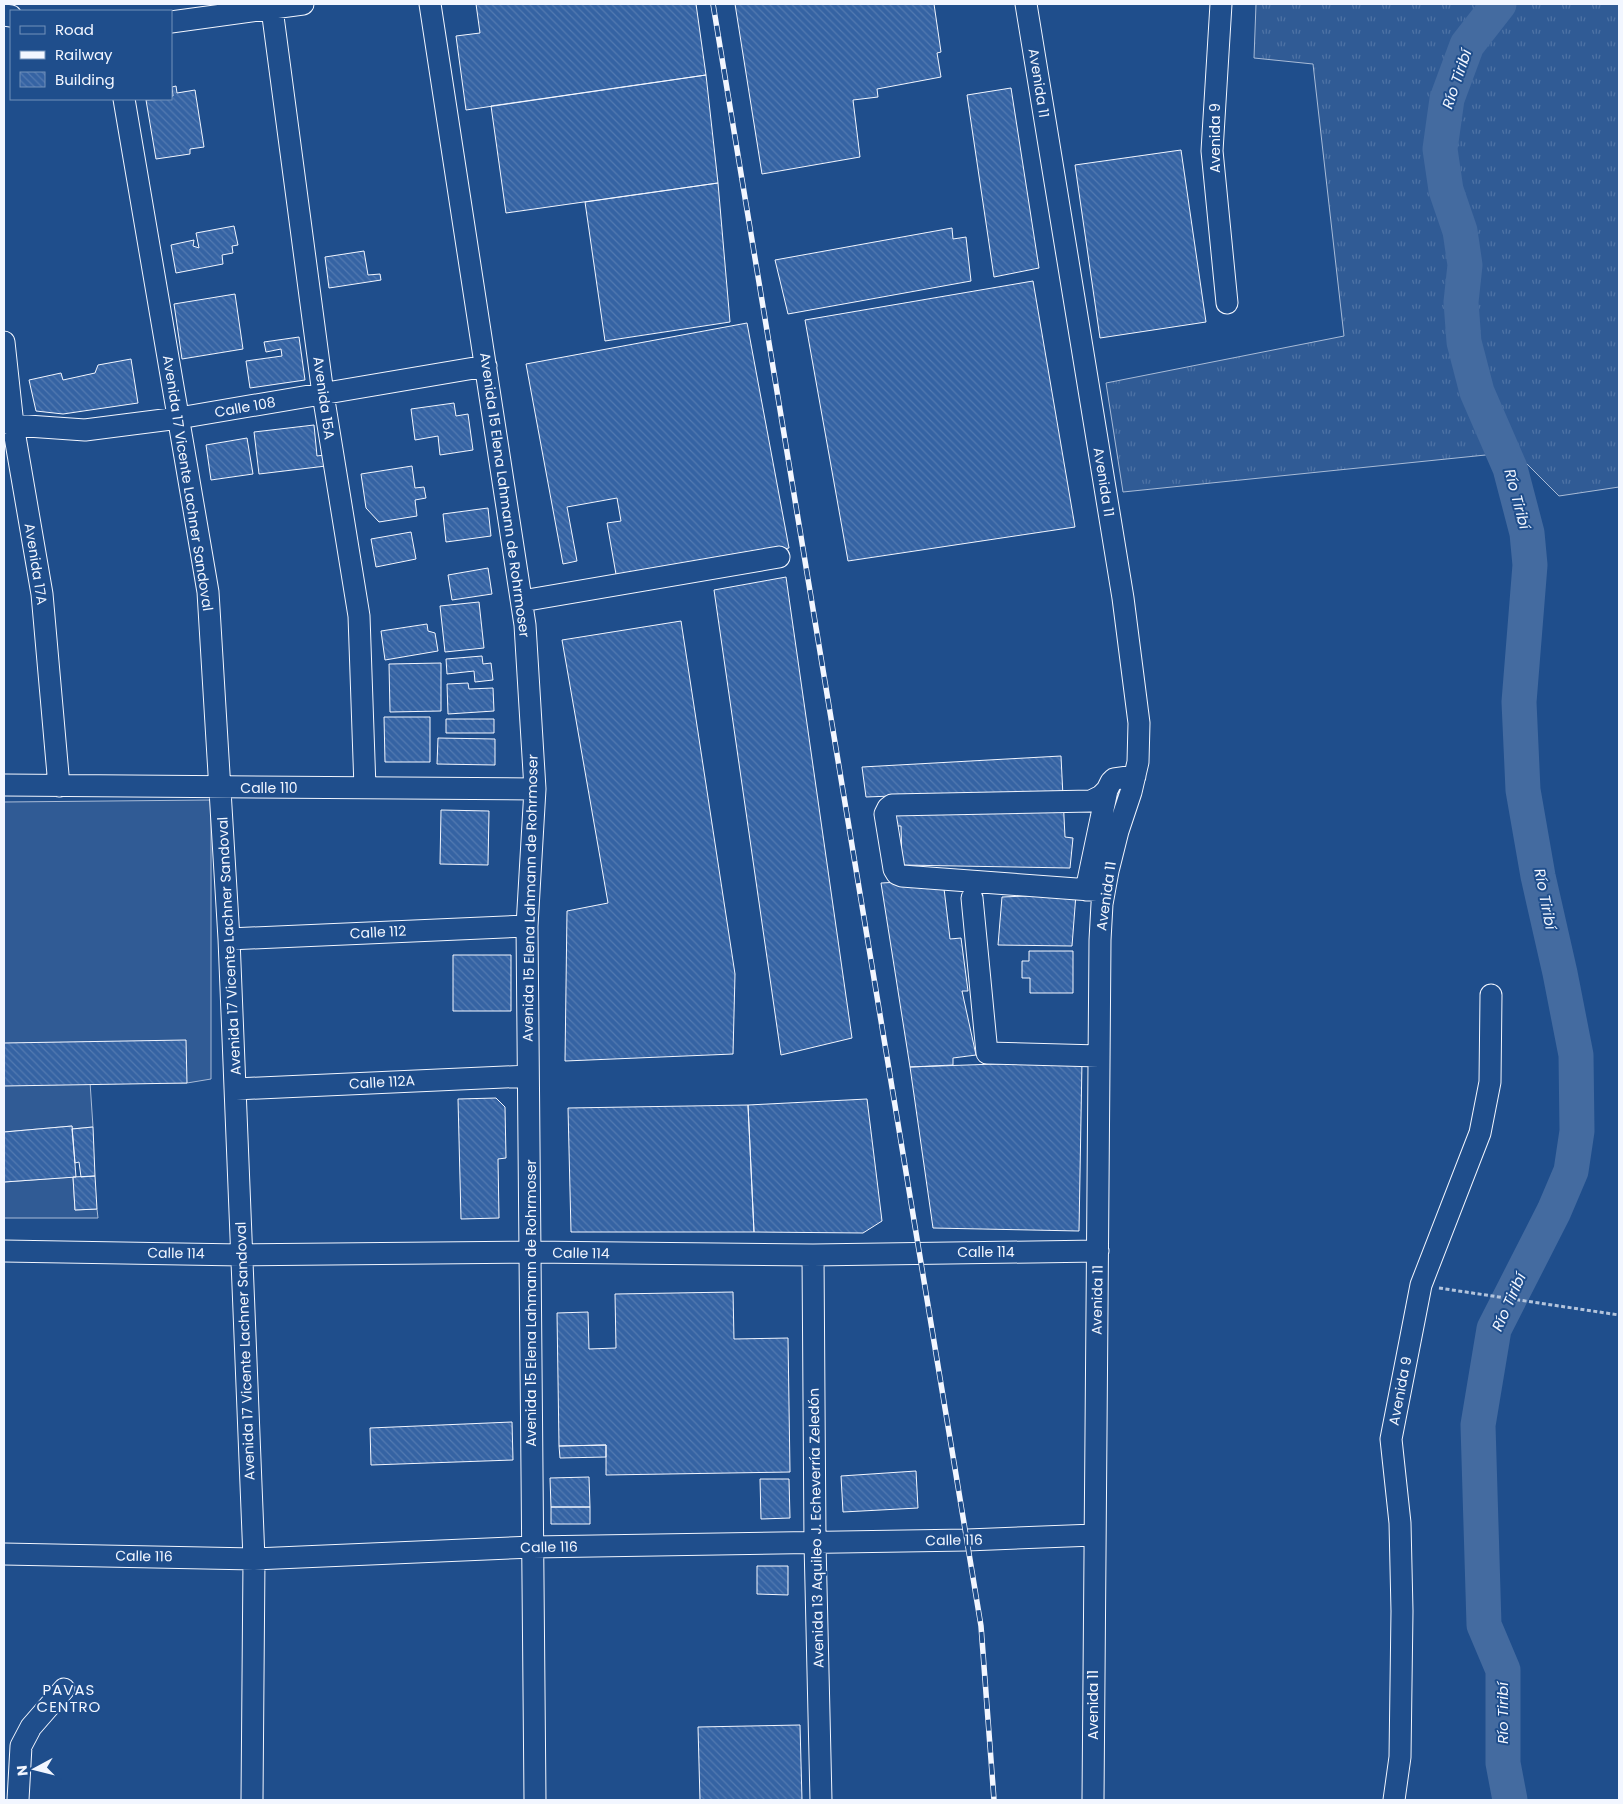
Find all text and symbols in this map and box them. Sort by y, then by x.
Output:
legend [10,10,172,100]
text: Road [55,19,94,40]
text: Railway [55,44,113,65]
water label: Río Tiribí [1437,45,1477,111]
street label: Avenida 11 [1024,47,1054,119]
text: Building [55,69,115,90]
street label: Avenida 9 [1205,103,1225,173]
street label: Avenida 15 Elena Lahmann de Rohrmoser [475,351,535,639]
street label: Avenida 17 Vicente Lachner Sandoval [158,354,218,612]
street label: Avenida 15A [308,355,340,441]
street label: Calle 108 [213,392,277,422]
street label: Avenida 11 [1089,446,1119,518]
water label: Río Tiribí [1499,466,1536,533]
street label: Avenida 17A [20,522,52,606]
street label: Avenida 15 Elena Lahmann de Rohrmoser [517,754,543,1042]
street label: Calle 110 [240,778,298,798]
street label: Avenida 17 Vicente Lachner Sandoval [212,816,246,1076]
street label: Avenida 11 [1091,860,1121,932]
water label: Río Tiribí [1529,867,1562,933]
street label: Calle 112 [349,921,407,943]
street label: Calle 112A [349,1070,415,1094]
street label: Avenida 15 Elena Lahmann de Rohrmoser [521,1159,541,1447]
street label: Avenida 17 Vicente Lachner Sandoval [230,1221,260,1481]
street label: Calle 114 [957,1242,1015,1262]
street label: Calle 114 [147,1243,205,1264]
street label: Calle 114 [552,1243,610,1264]
street label: Avenida 11 [1086,1265,1108,1335]
water label: Río Tiribí [1486,1268,1531,1334]
street label: Avenida 9 [1384,1355,1416,1427]
street label: Avenida 13 Aquileo J. Echeverría Zeledón [804,1388,828,1668]
street label: Calle 116 [925,1529,983,1550]
street label: Calle 116 [520,1536,578,1557]
street label: Calle 116 [115,1546,173,1567]
street label: Avenida 11 [1083,1670,1103,1740]
district label: PAVAS CENTRO [37,1679,101,1717]
water label: Río Tiribí [1492,1681,1513,1744]
north arrow [10,1744,60,1794]
text: N [12,1764,33,1777]

